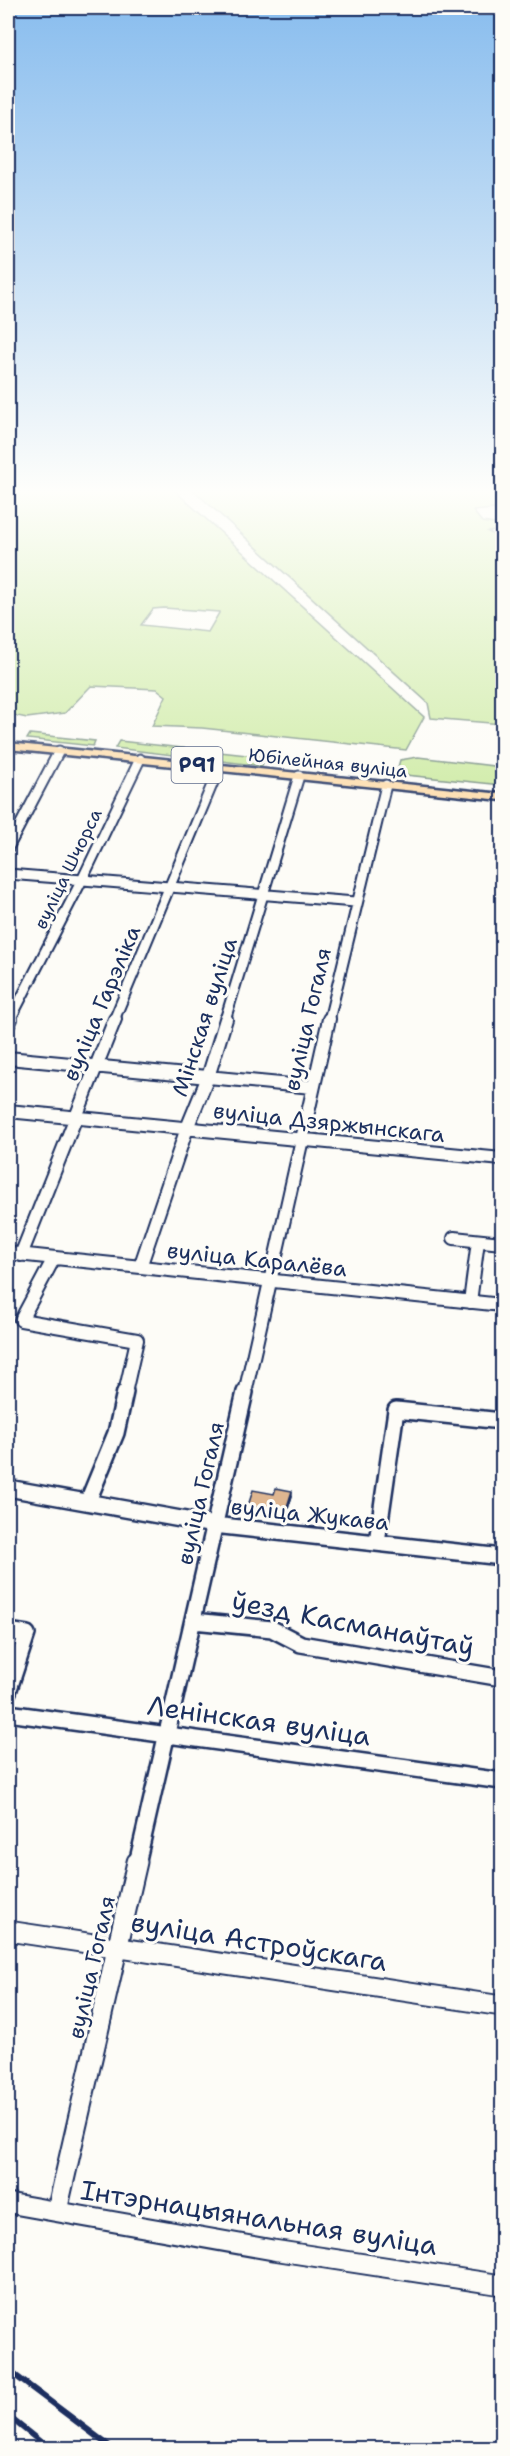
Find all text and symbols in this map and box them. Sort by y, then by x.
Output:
street label: Юбілейная вуліца [247,743,409,783]
road number: Р91 [172,747,222,783]
street label: вуліца Шчорса [29,805,107,933]
street label: вуліца Гарэліка [56,921,147,1085]
street label: Мінская вуліца [165,934,244,1100]
street label: вуліца Гогаля [277,945,338,1093]
street label: вуліца Дзяржынскага [212,1096,446,1149]
street label: вуліца Каралёва [166,1236,349,1283]
street label: вуліца Гогаля [170,1419,231,1567]
street label: вуліца Жукава [230,1492,391,1537]
street label: ўезд Касманаўтаў [229,1582,477,1665]
street label: Ленінская вуліца [145,1687,373,1755]
street label: вуліца Гогаля [61,1893,122,2041]
street label: вуліца Астроўскага [128,1903,390,1980]
street label: Інтэрнацыянальная вуліца [78,2171,440,2264]

